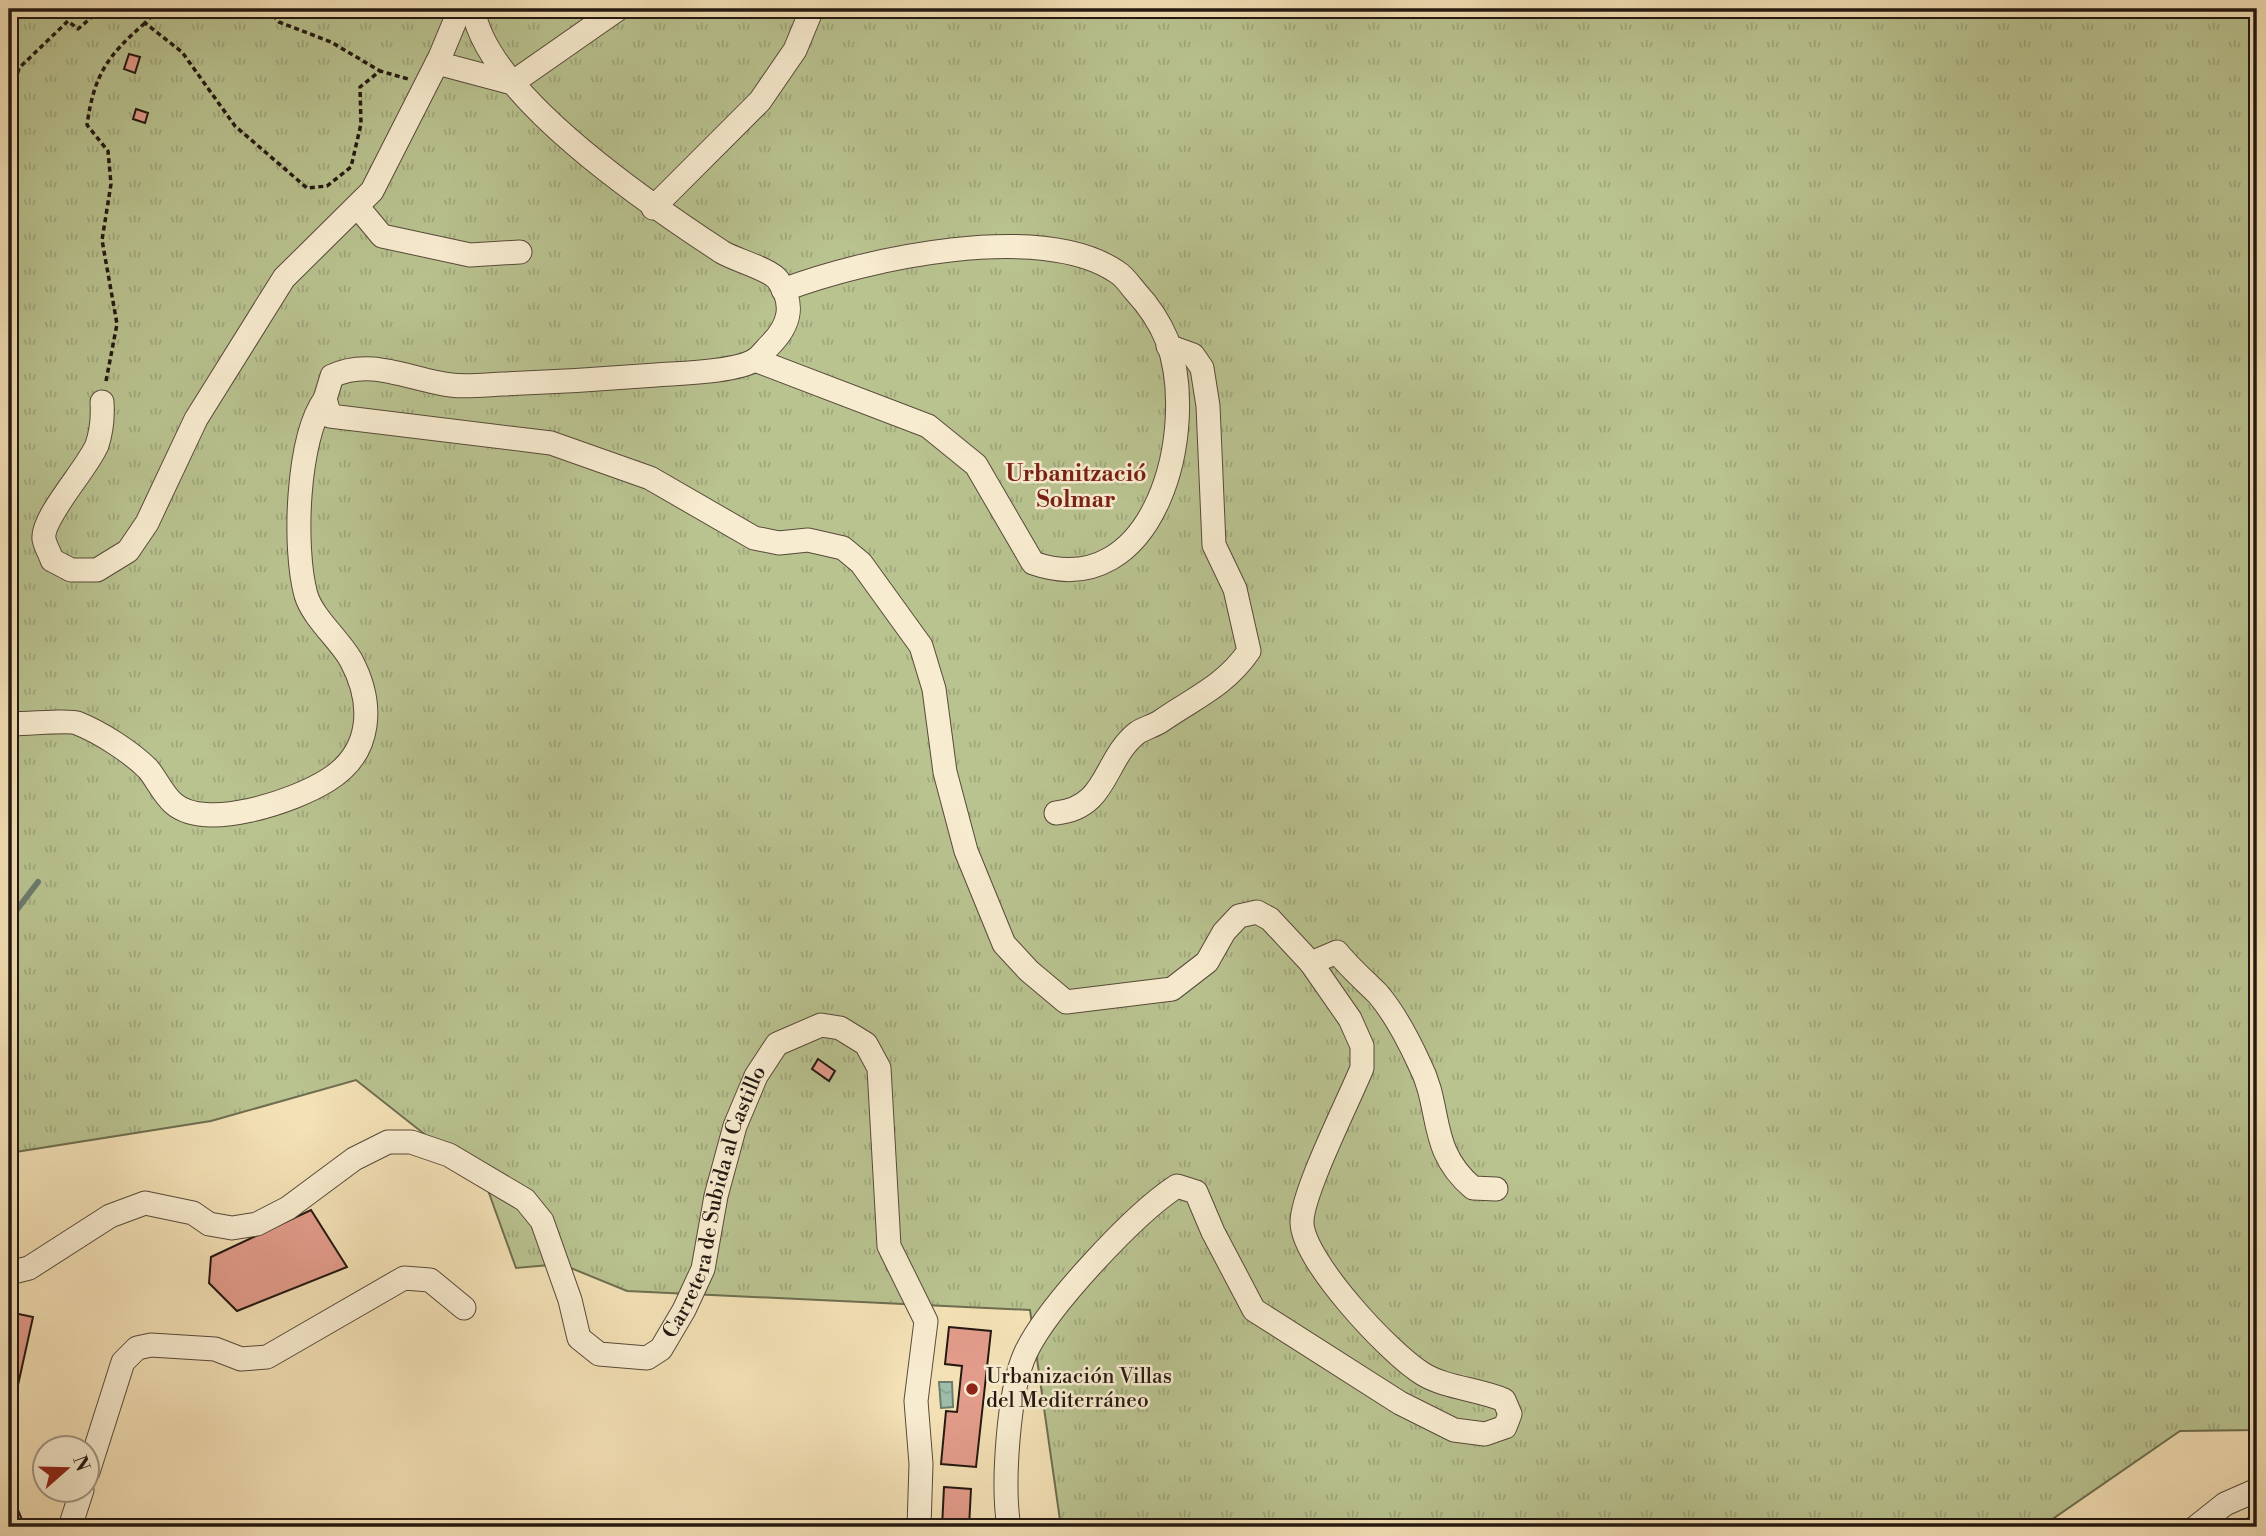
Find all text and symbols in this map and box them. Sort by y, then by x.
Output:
district label: Urbanització Solmar [1005,460,1147,514]
street label: Carretera de Subida al Castillo [657,1061,772,1343]
place label: Urbanización Villas del Mediterráneo [986,1364,1172,1414]
marker: Urbanización Villas del Mediterráneo [964,1381,980,1397]
north arrow [32,1434,102,1504]
text: N [67,1452,95,1475]

